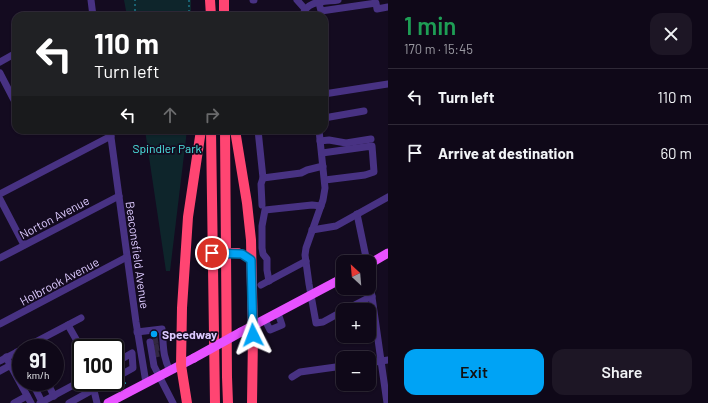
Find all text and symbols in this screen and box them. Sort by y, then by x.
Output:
text: 1 min [404,11,456,40]
button: close [650,13,692,55]
text: 110 m [94,26,159,60]
icon: left [28,28,80,80]
text: 170 m · 15:45 [404,41,473,57]
text: Turn left [94,60,160,82]
icon: left [404,86,426,108]
text: Turn left [438,88,494,106]
text: 110 m [658,88,692,106]
icon: left [117,104,139,126]
icon: ahead [159,104,181,126]
icon: right [201,104,223,126]
park label: Spindler Park [132,141,202,155]
icon: arrive [404,142,426,164]
text: Arrive at destination [438,144,574,162]
text: 60 m [660,144,692,162]
street label: Norton Avenue [17,193,91,241]
street label: Beaconsfield Avenue [124,200,152,310]
pin [195,236,229,270]
icon: arrive [201,242,223,264]
street label: Holbrook Avenue [17,254,101,308]
north arrow [336,255,376,295]
map controls [336,255,376,391]
button: + [336,303,376,343]
position arrow [232,314,274,356]
place label: Speedway [162,327,217,341]
marker: Speedway [149,329,159,339]
speed limit sign: 100 [72,339,124,391]
text: 91 [29,348,47,372]
button: Exit [404,349,544,395]
button: Share [552,349,692,395]
button: − [336,351,376,391]
text: km/h [27,369,49,381]

